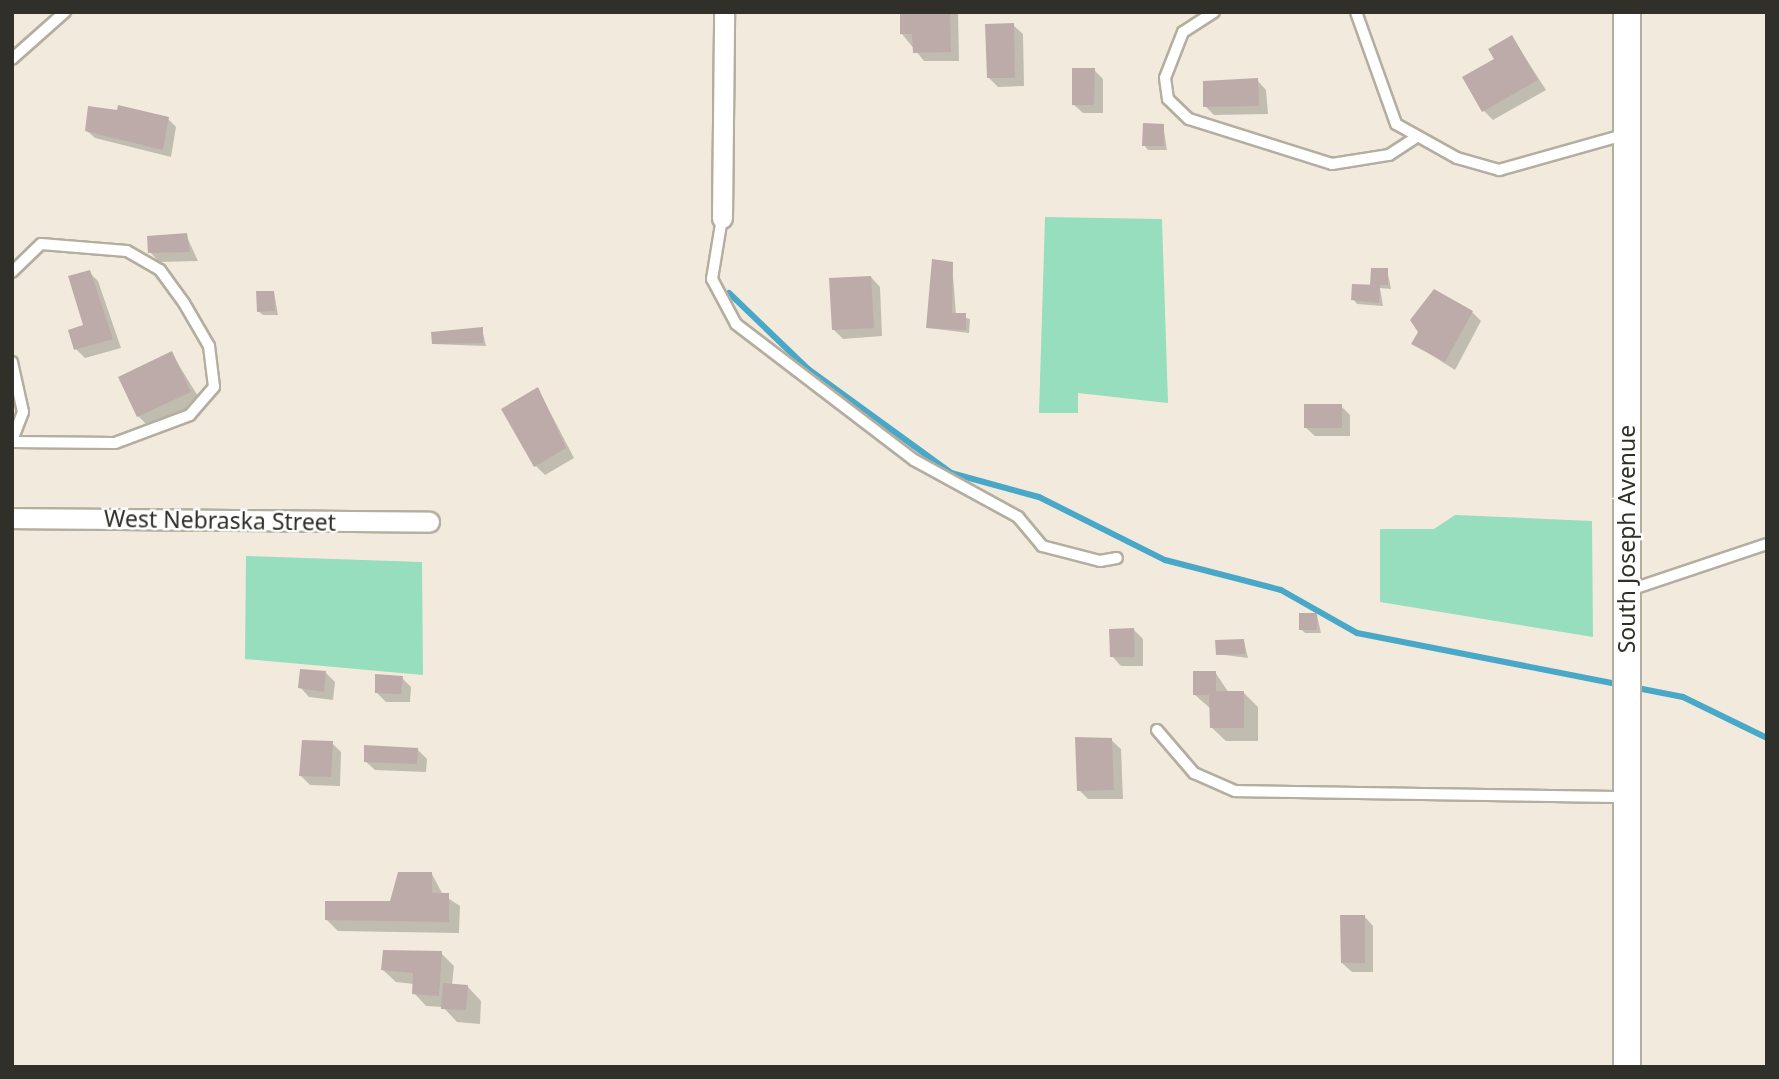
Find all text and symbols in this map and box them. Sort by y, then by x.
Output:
street label: South Joseph Avenue [1612,425,1640,653]
street label: West Nebraska Street [104,504,336,536]

